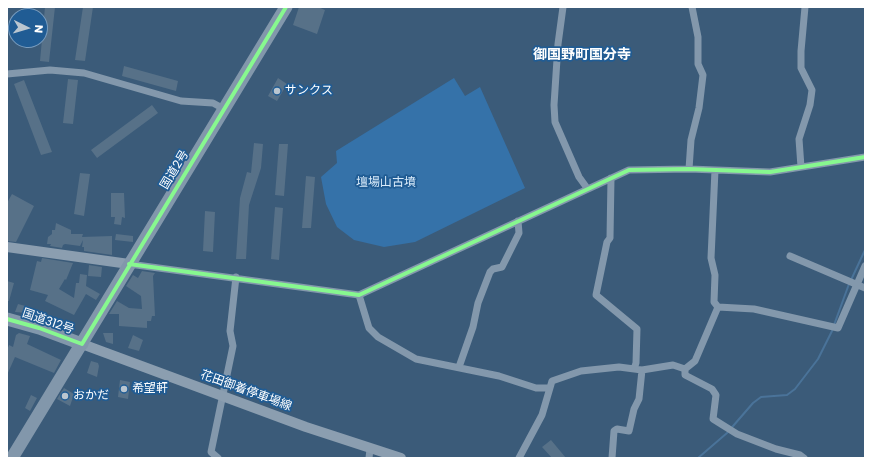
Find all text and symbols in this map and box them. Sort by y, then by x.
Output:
north arrow [8,8,48,48]
text: N [31,24,47,34]
district label: 御国野町国分寺 [533,47,631,63]
place label: サンクス [285,84,333,98]
marker: サンクス [272,86,282,96]
street label: 国道2号 [158,148,192,192]
park label: 壇場山古墳 [356,176,416,190]
street label: 国道312号 [20,306,76,338]
street label: 花田御着停車場線 [198,368,294,414]
place label: 希望軒 [132,382,168,396]
marker: 希望軒 [119,384,129,394]
place label: おかだ [73,389,109,403]
marker: おかだ [60,391,70,401]

